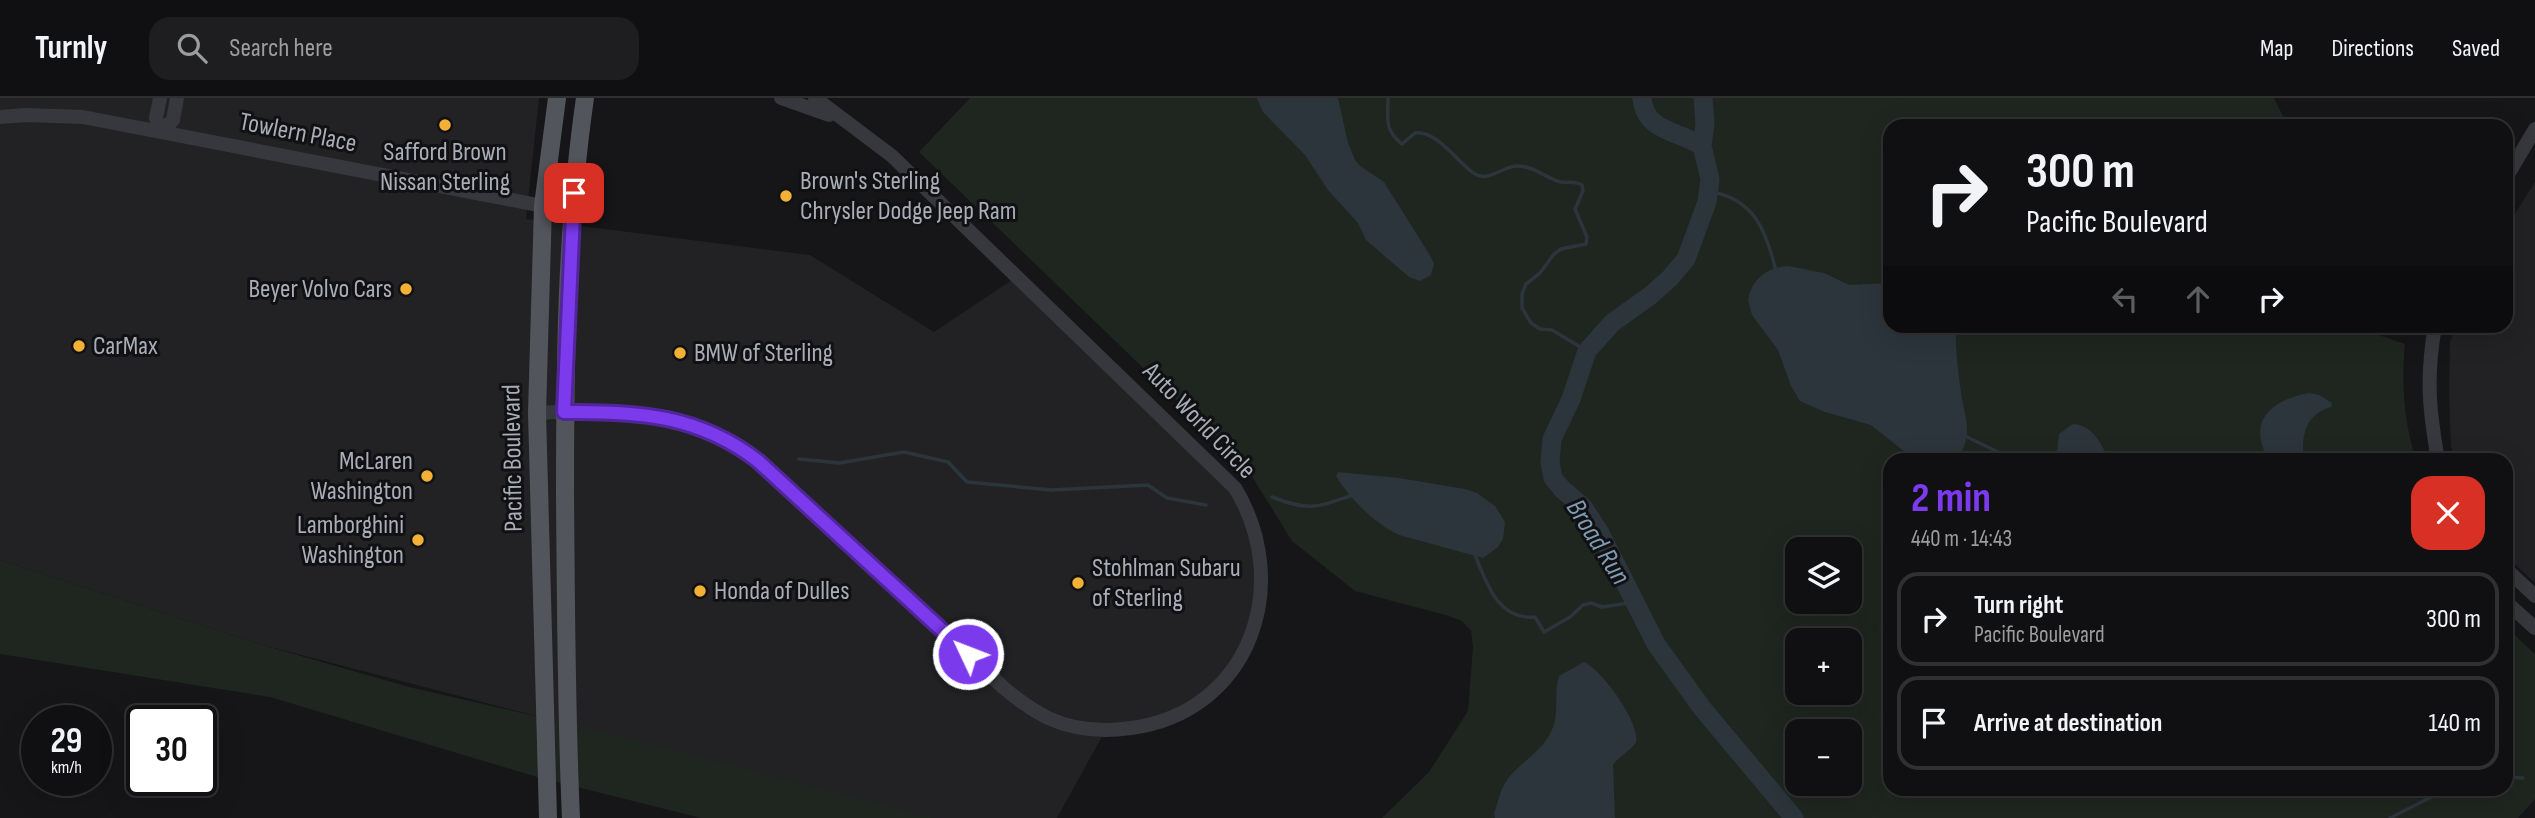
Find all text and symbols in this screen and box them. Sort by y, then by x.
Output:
search box [149,17,639,80]
text: Turnly [35,28,107,68]
icon: search [173,29,211,67]
text: Search here [229,33,333,64]
text: Map [2260,34,2293,63]
text: Directions [2331,34,2414,63]
text: Saved [2452,34,2500,63]
street label: Towlern Place [237,106,359,160]
marker: Safford Brown Nissan Sterling [437,117,453,133]
place label: Safford Brown Nissan Sterling [380,137,510,198]
text: 300 m [2026,143,2135,202]
icon: right [1911,147,2002,238]
pin [544,163,604,223]
place label: Brown's Sterling Chrysler Dodge Jeep Ram [800,166,1016,227]
icon: arrive [555,174,593,212]
marker: Brown's Sterling Chrysler Dodge Jeep Ram [778,188,794,204]
text: Pacific Boulevard [2026,203,2208,242]
place label: Beyer Volvo Cars [248,274,392,305]
icon: left [2106,280,2144,318]
icon: ahead [2179,280,2217,318]
icon: right [2252,280,2290,318]
marker: Beyer Volvo Cars [398,281,414,297]
place label: CarMax [93,331,158,362]
marker: CarMax [71,338,87,354]
place label: BMW of Sterling [694,338,833,369]
marker: BMW of Sterling [672,345,688,361]
street label: Auto World Circle [1135,356,1262,485]
street label: Pacific Boulevard [496,384,530,532]
place label: McLaren Washington [310,446,413,507]
marker: McLaren Washington [419,468,435,484]
text: 2 min [1911,473,1991,524]
button: close [2411,476,2485,550]
water label: Broad Run [1559,493,1637,591]
place label: Lamborghini Washington [297,510,404,571]
text: 440 m · 14:43 [1911,525,2012,553]
marker: Lamborghini Washington [410,532,426,548]
map controls [1785,537,1862,796]
button: layers [1785,537,1862,614]
place label: Stohlman Subaru of Sterling [1092,553,1241,614]
marker: Stohlman Subaru of Sterling [1070,575,1086,591]
place label: Honda of Dulles [714,576,850,607]
marker: Honda of Dulles [692,583,708,599]
text: Turn right [1974,590,2063,621]
icon: right [1915,600,1953,638]
text: 300 m [2426,604,2481,635]
position arrow [931,617,1005,691]
text: Pacific Boulevard [1974,621,2105,649]
button: + [1785,628,1862,705]
icon: arrive [1915,704,1953,742]
speed limit sign: 30 [126,705,217,796]
text: Arrive at destination [1974,708,2162,739]
text: 140 m [2429,708,2481,739]
button: − [1785,719,1862,796]
text: 29 [51,720,82,763]
text: km/h [51,757,82,778]

